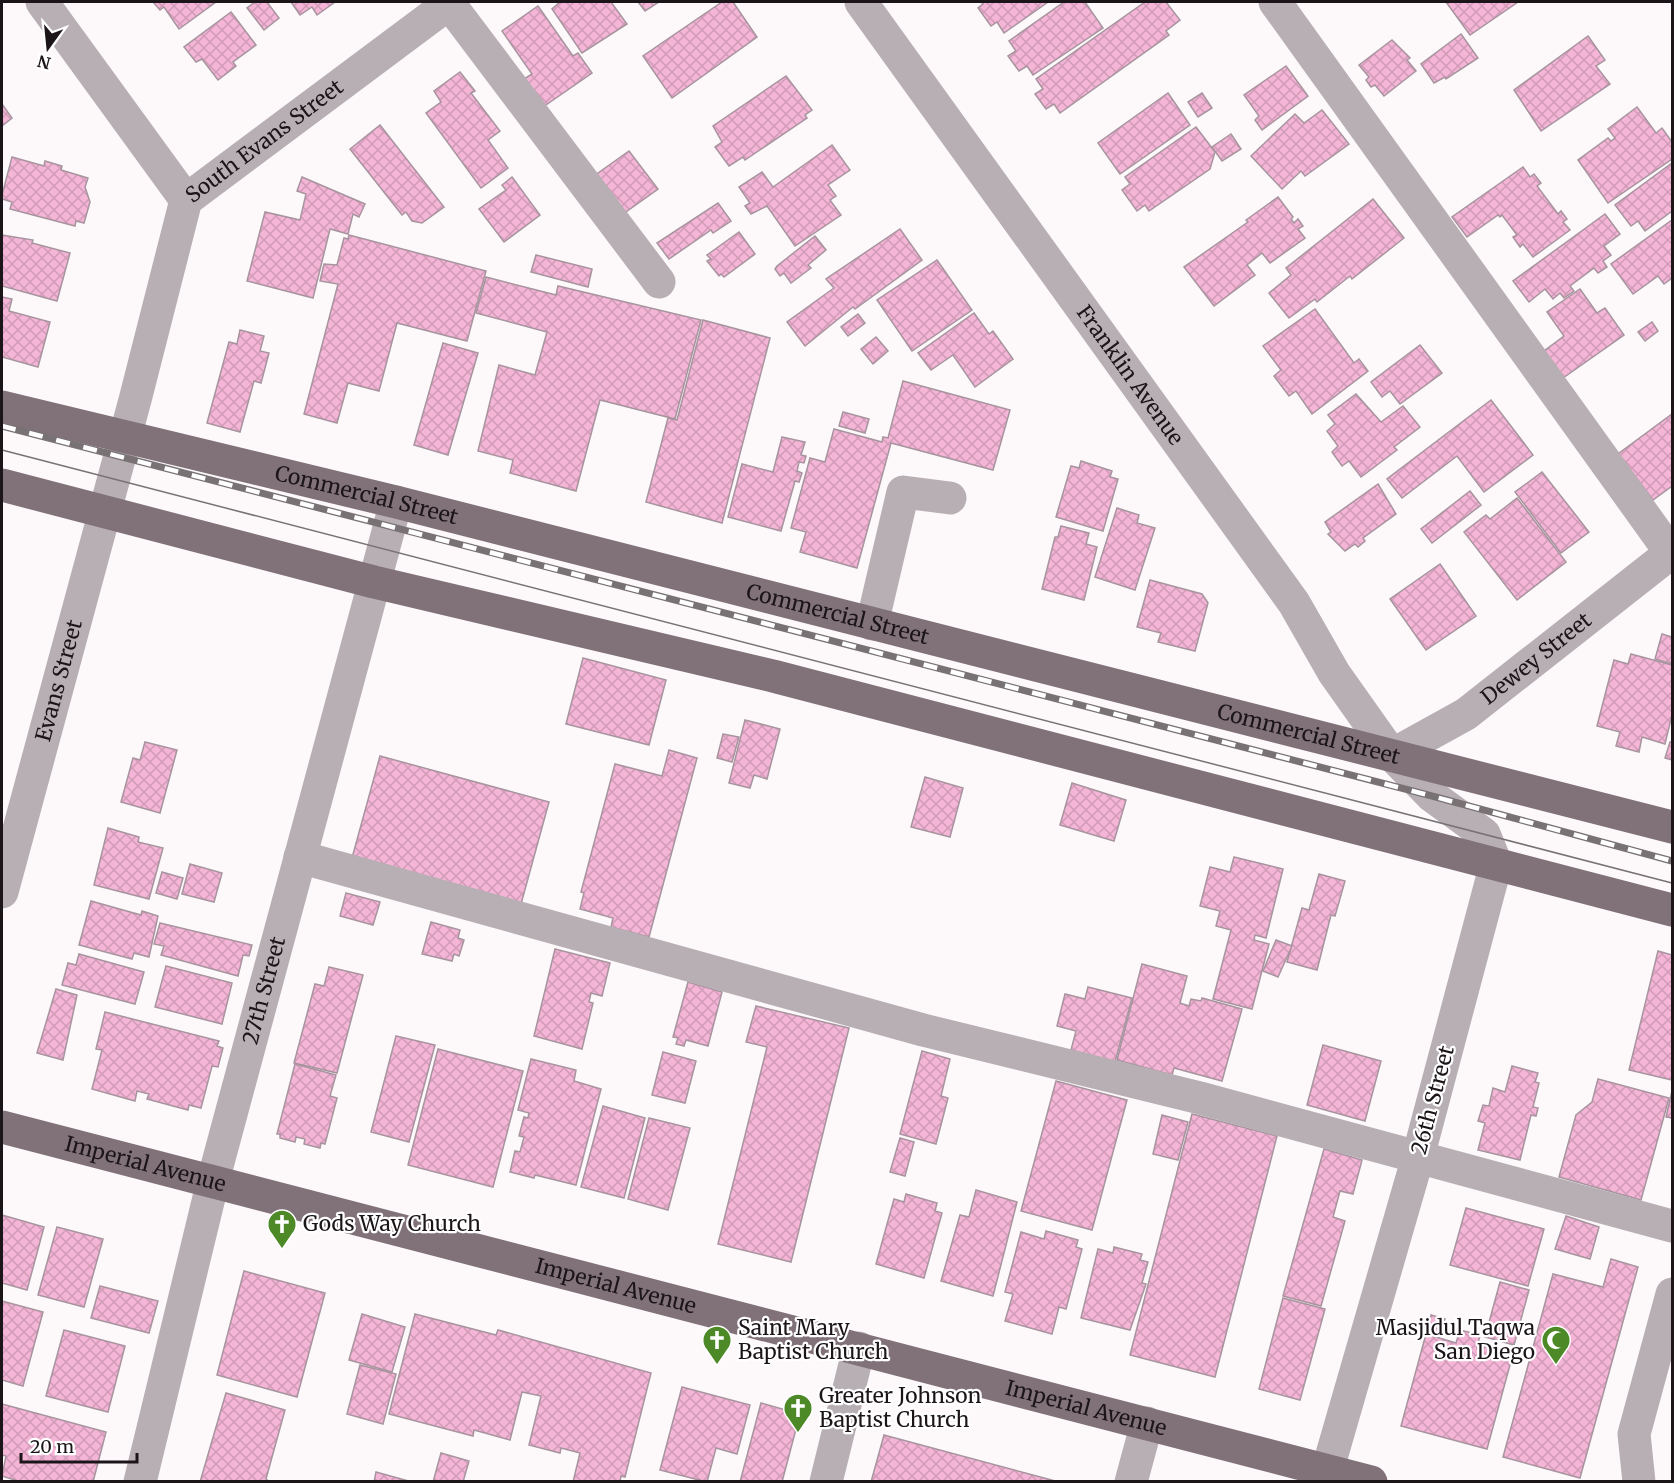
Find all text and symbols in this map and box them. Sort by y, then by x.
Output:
north arrow [18,18,78,78]
text: N [35,51,53,74]
street label: South Evans Street [180,73,348,209]
street label: Franklin Avenue [1071,300,1190,450]
street label: Commercial Street [272,459,461,530]
street label: Commercial Street [744,578,932,650]
street label: Dewey Street [1475,606,1597,710]
street label: Evans Street [29,617,88,744]
street label: Commercial Street [1214,698,1403,770]
street label: 27th Street [236,934,291,1047]
street label: 26th Street [1405,1043,1460,1157]
street label: Imperial Avenue [62,1130,229,1197]
church icon: Gods Way Church [266,1208,298,1250]
place label: Gods Way Church [303,1210,481,1237]
street label: Imperial Avenue [532,1252,699,1319]
place label: Saint Mary Baptist Church [738,1314,888,1365]
place label: Masjidul Taqwa San Diego [1376,1314,1535,1365]
church icon: Saint Mary Baptist Church [701,1324,733,1366]
mosque icon: Masjidul Taqwa San Diego [1540,1324,1572,1366]
street label: Imperial Avenue [1003,1374,1170,1441]
place label: Greater Johnson Baptist Church [819,1382,982,1433]
church icon: Greater Johnson Baptist Church [782,1392,814,1434]
scale bar [21,1426,136,1464]
text: 20 m [30,1435,74,1458]

